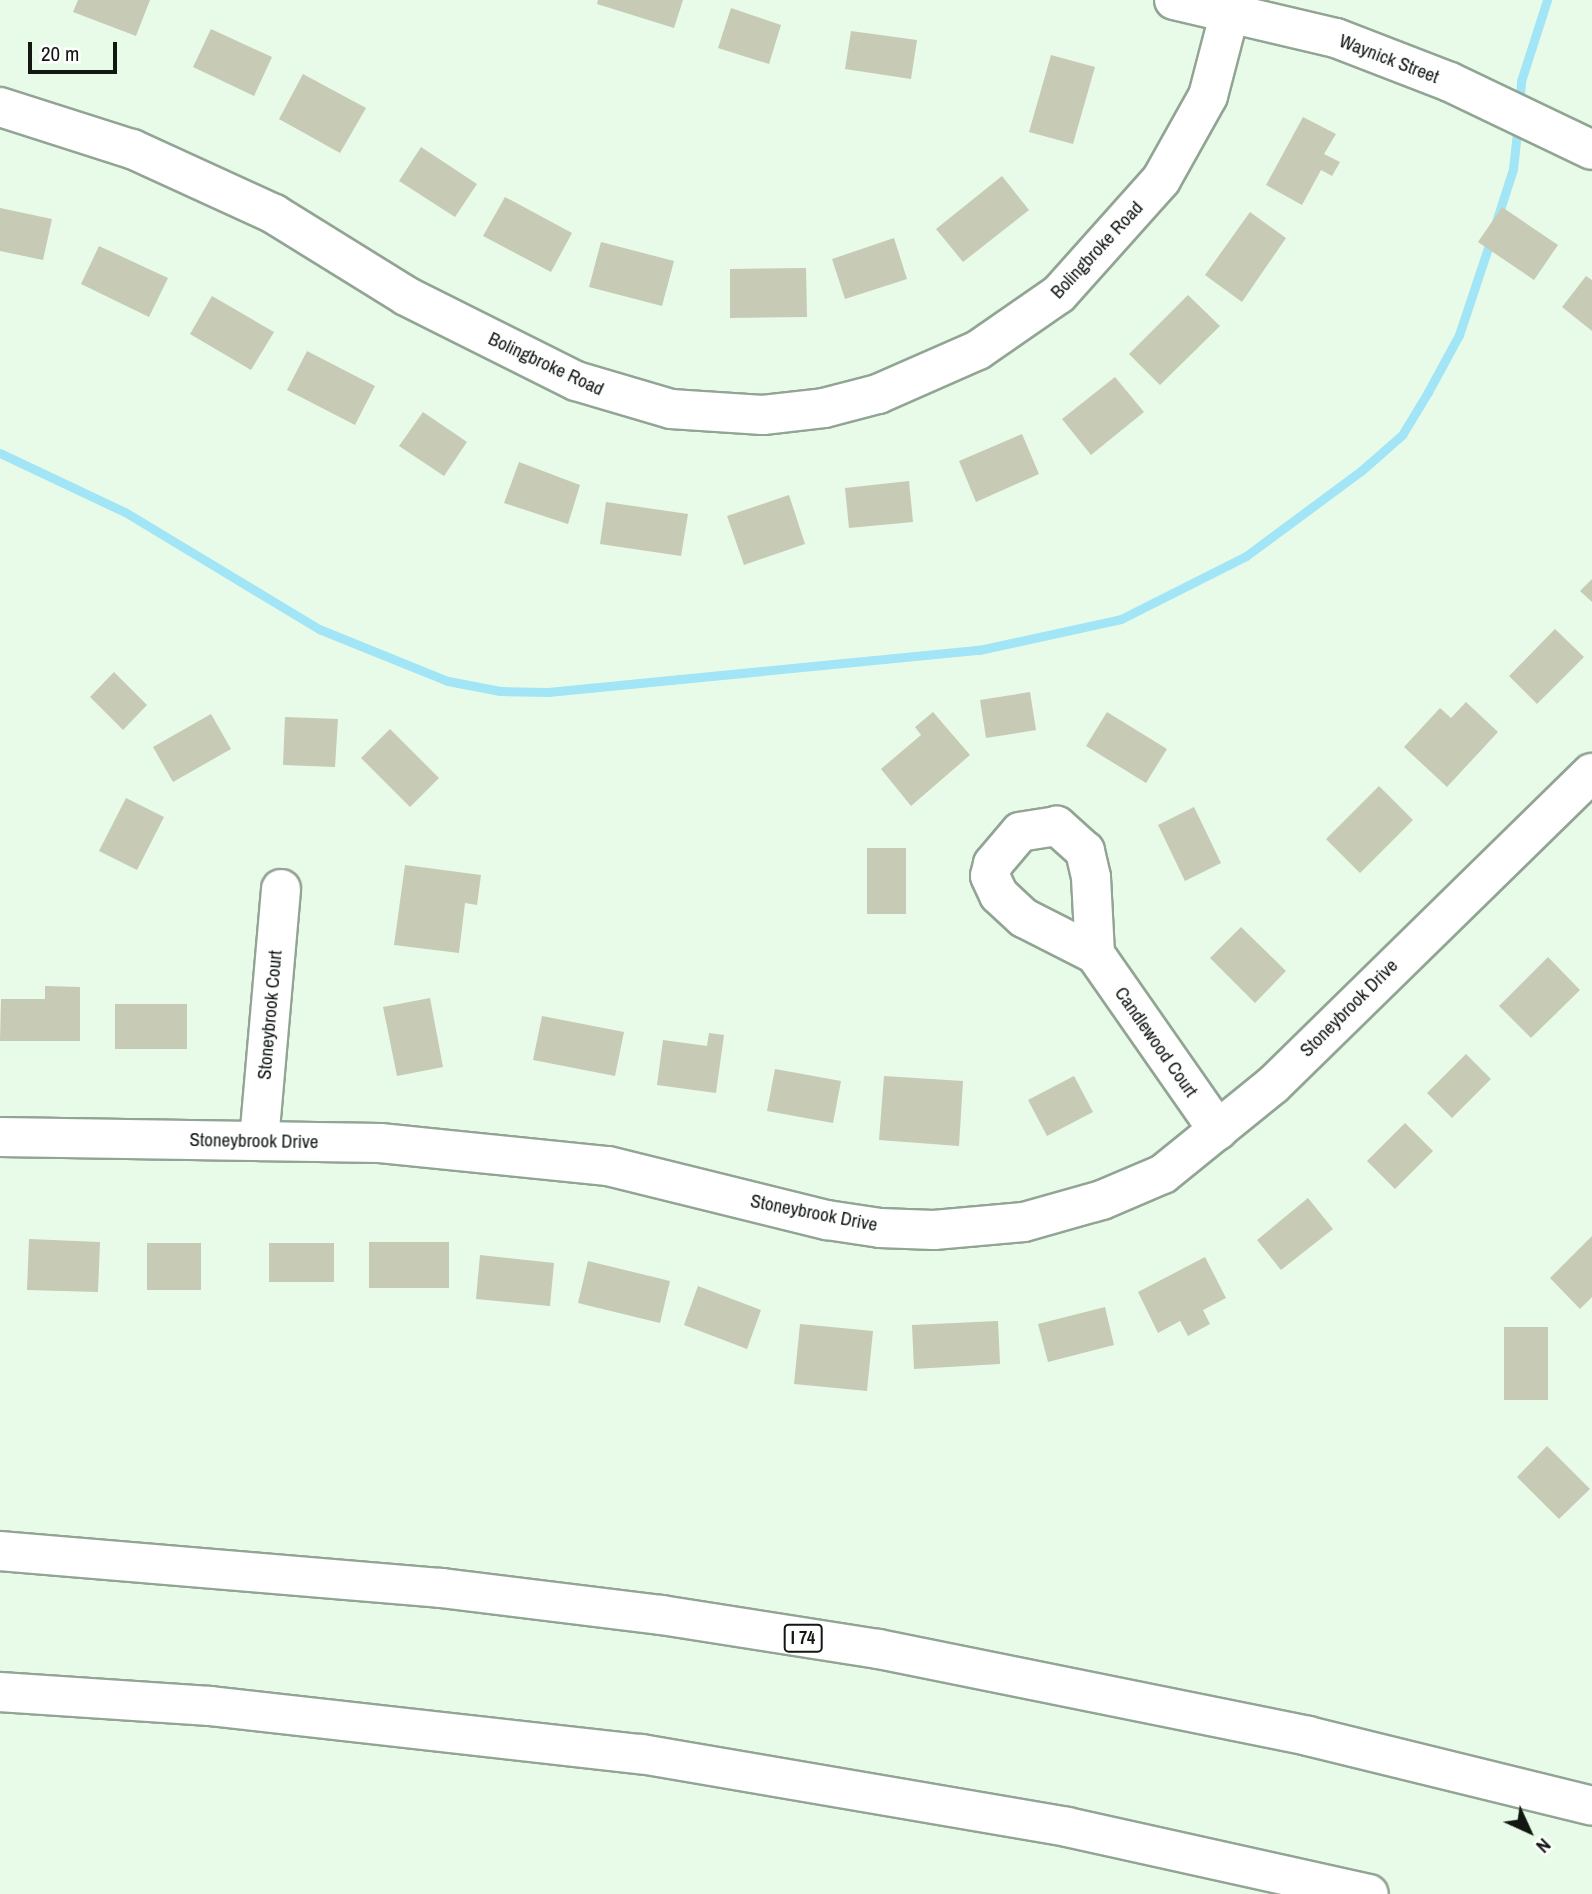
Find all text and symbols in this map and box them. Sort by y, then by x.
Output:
scale bar [32,28,121,72]
street label: Waynick Street [1336,30,1442,88]
text: 20 m [41,39,79,68]
street label: Bolingbroke Road [1046,197,1148,303]
street label: Bolingbroke Road [485,327,607,401]
street label: Stoneybrook Court [253,949,287,1081]
street label: Stoneybrook Drive [1295,954,1403,1062]
street label: Candlewood Court [1110,983,1202,1101]
street label: Stoneybrook Drive [189,1128,319,1154]
street label: Stoneybrook Drive [748,1189,880,1237]
road number: I 74 [782,1624,824,1652]
north arrow [1494,1796,1564,1866]
text: N [1531,1833,1557,1859]

